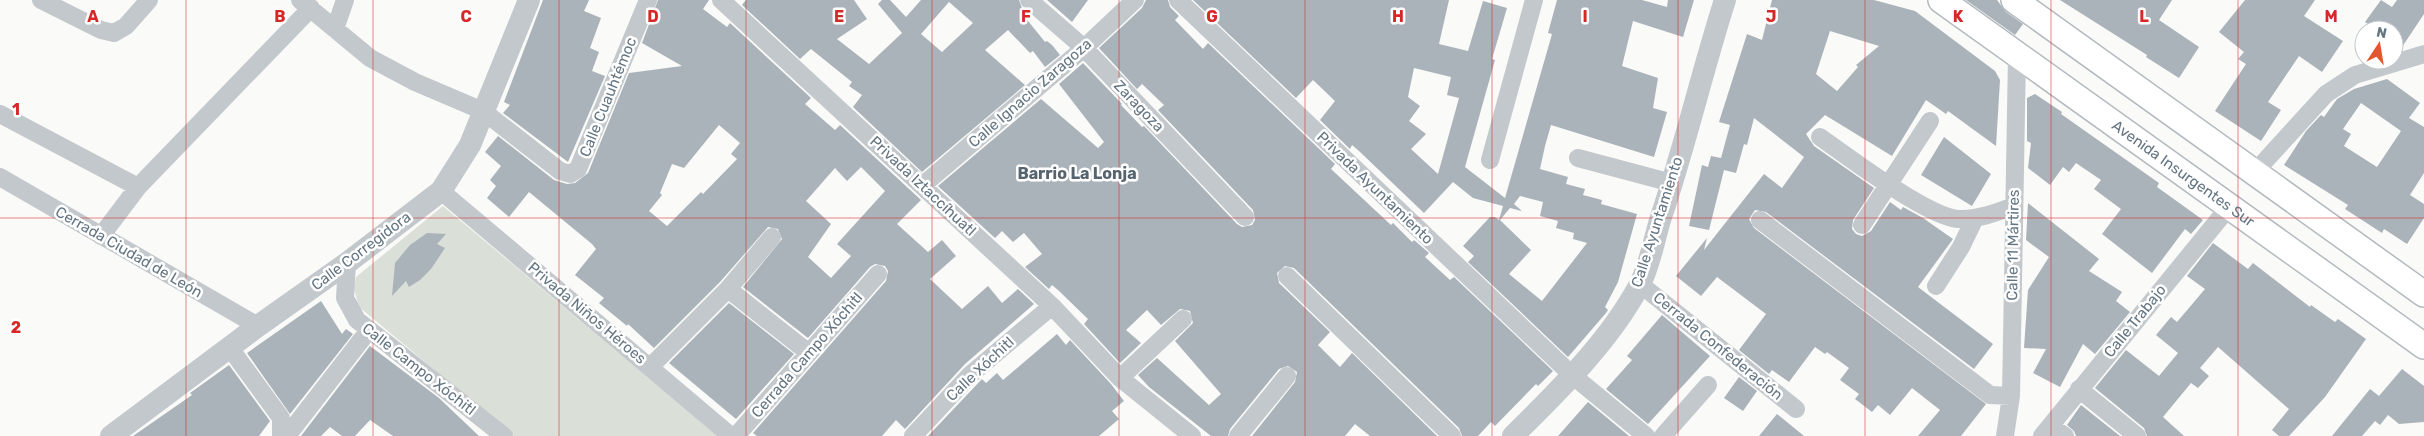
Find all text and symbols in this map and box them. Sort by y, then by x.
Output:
text: A [87,7,99,26]
text: B [274,7,286,26]
text: C [460,7,472,26]
text: D [647,7,659,26]
text: E [834,7,844,26]
text: F [1021,7,1031,26]
text: G [1206,7,1218,26]
text: H [1392,7,1404,26]
text: I [1582,7,1588,26]
text: J [1766,7,1776,26]
text: K [1953,7,1964,26]
text: L [2139,7,2149,26]
text: M [2324,7,2338,26]
north arrow [2354,20,2404,70]
text: N [2375,23,2388,42]
street label: Calle Cuauhtémoc [576,35,640,159]
street label: Calle Ignacio Zaragoza [965,35,1095,151]
street label: Zaragoza [1110,77,1168,135]
text: 1 [12,100,20,119]
street label: Avenida Insurgentes Sur [2108,116,2258,231]
street label: Privada Ayuntamiento [1313,128,1437,248]
street label: Privada Iztaccíhuatl [866,132,980,240]
street label: Calle Ayuntamiento [1627,155,1687,289]
district label: Barrio La Lonja [1017,164,1137,183]
street label: Calle 11 Mártires [2003,189,2023,301]
street label: Cerrada Ciudad de León [52,203,206,301]
street label: Calle Corregidora [308,208,414,294]
street label: Privada Niños Héroes [524,258,650,368]
street label: Calle Trabajo [2100,281,2170,361]
street label: Cerrada Confederación [1650,288,1786,404]
street label: Cerrada Campo Xóchitl [748,289,866,421]
text: 2 [11,318,21,337]
street label: Calle Campo Xóchitl [359,319,479,419]
street label: Calle Xóchitl [942,333,1018,405]

